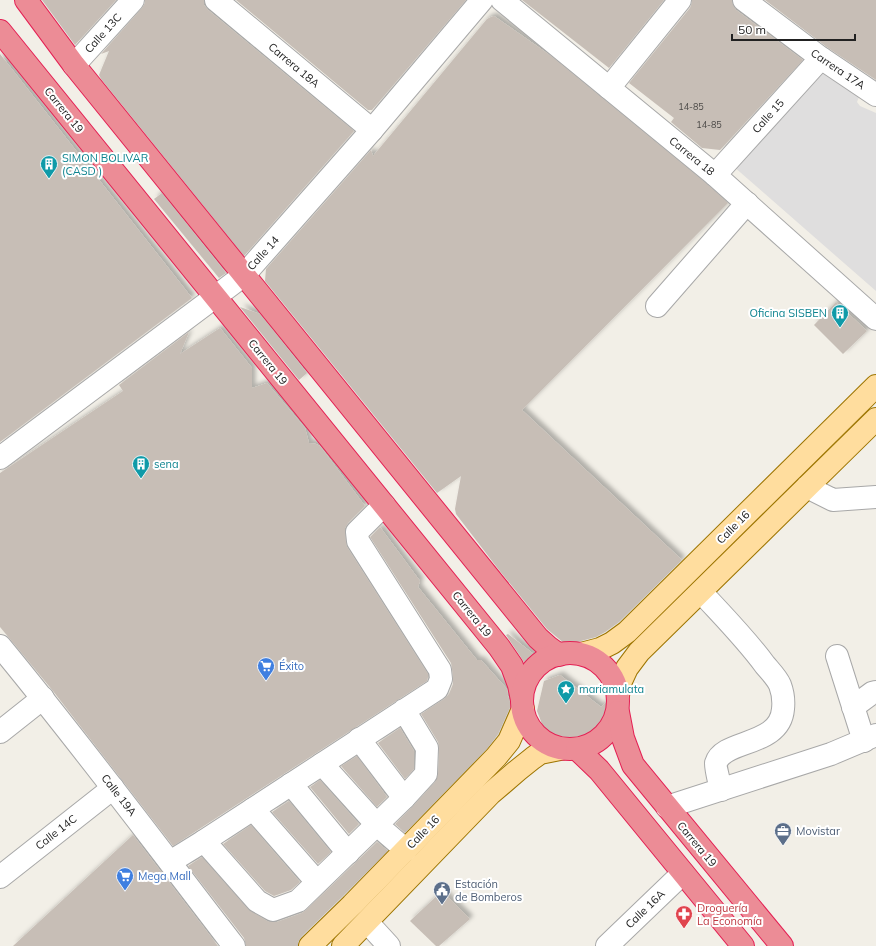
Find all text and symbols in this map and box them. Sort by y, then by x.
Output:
street label: Calle 13C [81,10,125,56]
scale bar [732,16,855,42]
text: 50 m [738,22,766,37]
street label: Carrera 18A [266,40,322,90]
street label: Carrera 17A [808,46,868,92]
street label: Carrera 19 [41,84,87,136]
street label: Calle 15 [749,96,787,136]
house number: 14-85 [678,101,704,112]
house number: 14-85 [696,119,722,130]
street label: Carrera 18 [666,133,718,179]
place label: SIMON BOLIVAR (CASD ) [62,151,149,178]
building icon: SIMON BOLIVAR (CASD ) [39,154,59,179]
street label: Calle 14 [244,233,282,273]
building icon: Oficina SISBEN [830,303,850,328]
place label: Oficina SISBEN [749,306,827,320]
street label: Carrera 19 [245,336,291,388]
building icon: sena [131,454,151,479]
place label: sena [154,457,179,471]
street label: Calle 16 [713,507,753,547]
street label: Carrera 19 [449,588,495,640]
supermarket icon: Éxito [256,656,276,681]
place label: Éxito [279,659,304,673]
place icon: mariamulata [556,679,576,704]
place label: mariamulata [579,682,644,696]
street label: Calle 19A [98,771,140,819]
street label: Calle 14C [32,811,80,853]
street label: Calle 16 [404,812,443,852]
street label: Carrera 19 [674,819,720,869]
office icon: Movistar [773,821,793,846]
place label: Movistar [796,824,840,838]
supermarket icon: Mega Mall [115,866,135,891]
place label: Mega Mall [138,869,191,883]
place label: Estación de Bomberos [455,877,522,904]
public building icon: Estación de Bomberos [432,880,452,905]
street label: Calle 16A [622,887,668,931]
place label: Droguería La Economía [697,901,762,928]
pharmacy icon: Droguería La Economía [674,904,694,929]

